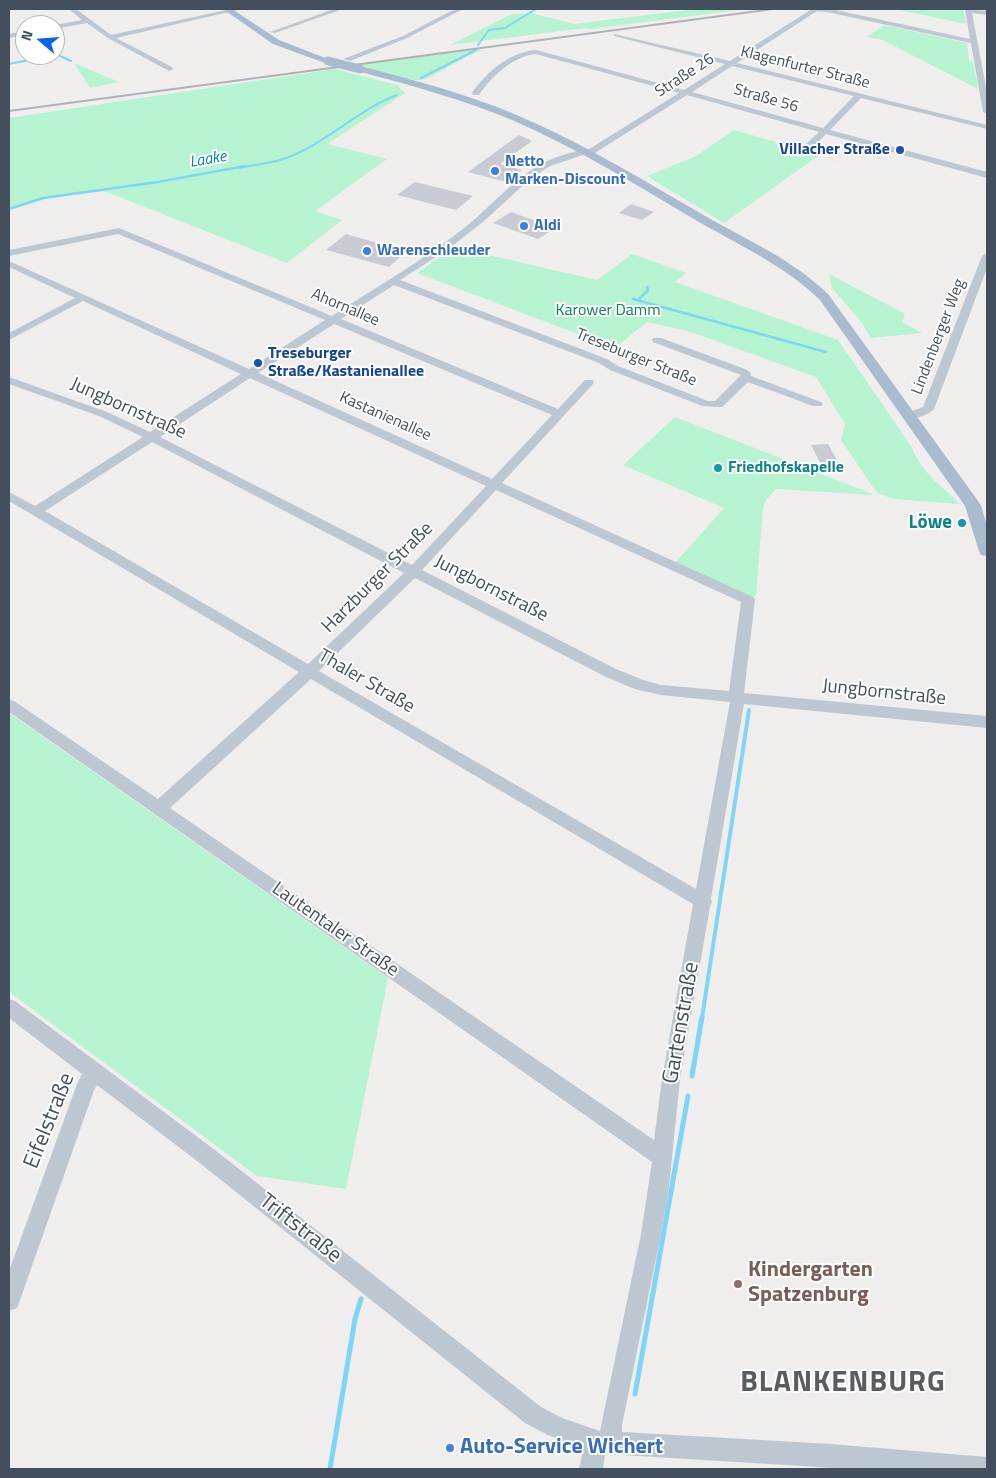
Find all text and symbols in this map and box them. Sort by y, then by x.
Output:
north arrow [15,15,65,65]
text: N [15,28,38,43]
street label: Klagenfurter Straße [738,43,872,93]
street label: Straße 26 [652,50,718,102]
street label: Straße 56 [731,81,801,117]
place label: Villacher Straße [779,140,890,160]
marker: Villacher Straße [894,144,906,156]
water label: Laake [188,147,228,173]
place label: Netto Marken-Discount [505,152,625,190]
marker: Netto Marken-Discount [489,165,501,177]
place label: Aldi [534,216,561,236]
marker: Aldi [518,220,530,232]
place label: Warenschleuder [377,241,491,261]
marker: Warenschleuder [361,245,373,257]
street label: Lindenberger Weg [908,276,970,398]
street label: Ahornallee [308,285,382,331]
park label: Karower Damm [555,301,661,321]
street label: Treseburger Straße [573,325,699,391]
place label: Treseburger Straße/Kastanienallee [268,344,424,382]
marker: Treseburger Straße/Kastanienallee [252,357,264,369]
street label: Jungbornstraße [67,373,189,445]
street label: Kastanienallee [336,388,434,446]
place label: Friedhofskapelle [728,458,844,478]
marker: Friedhofskapelle [712,462,724,474]
place label: Löwe [909,512,952,534]
marker: Löwe [956,517,968,529]
street label: Harzburger Straße [318,518,438,638]
street label: Jungbornstraße [430,551,552,627]
street label: Thaler Straße [314,645,418,719]
street label: Jungbornstraße [821,675,947,711]
street label: Lautentaler Straße [267,878,403,982]
street label: Gartenstraße [658,960,706,1086]
street label: Eifelstraße [19,1069,81,1173]
street label: Triftstraße [253,1189,347,1269]
place label: Kindergarten Spatzenburg [748,1258,873,1310]
marker: Kindergarten Spatzenburg [732,1278,744,1290]
district label: BLANKENBURG [739,1367,947,1401]
place label: Auto-Service Wichert [460,1435,663,1461]
marker: Auto-Service Wichert [444,1442,456,1454]

